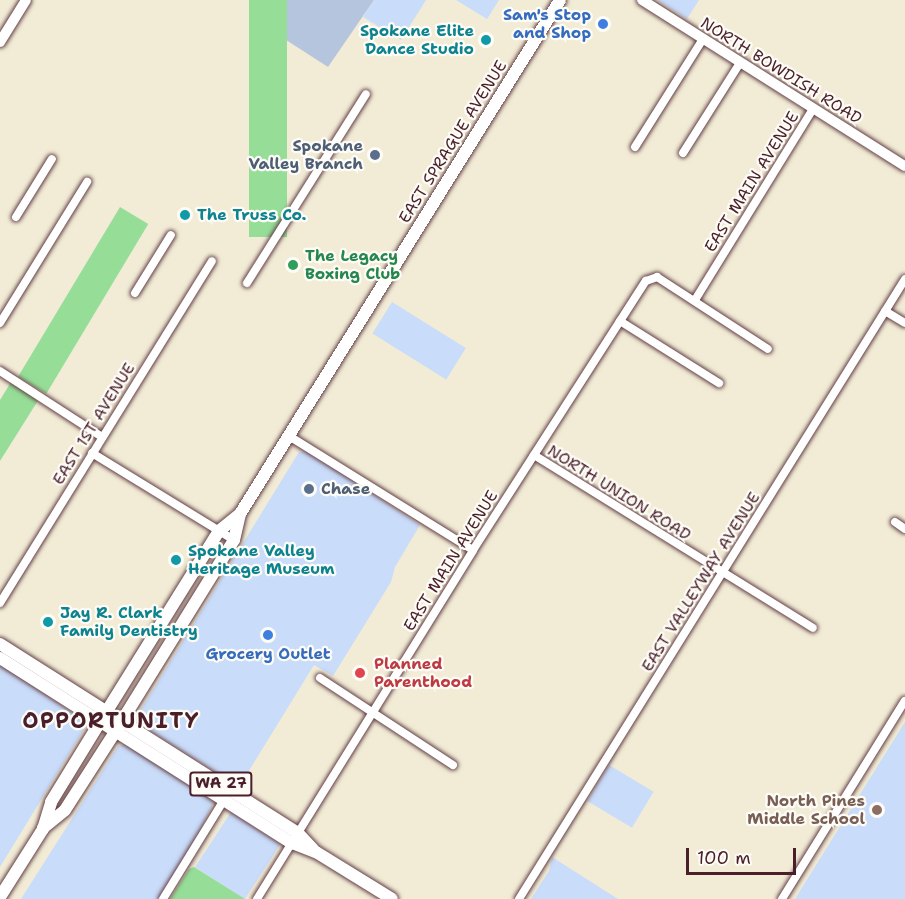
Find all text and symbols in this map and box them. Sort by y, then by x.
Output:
place label: Sam's Stop and Shop [503,5,591,43]
street label: NORTH BOWDISH ROAD [697,13,865,129]
marker: Sam's Stop and Shop [596,17,610,31]
place label: Spokane Elite Dance Studio [360,21,474,59]
marker: Spokane Elite Dance Studio [479,33,493,47]
street label: EAST SPRAGUE AVENUE [395,57,511,227]
street label: EAST MAIN AVENUE [701,108,803,256]
place label: Spokane Valley Branch [248,136,363,174]
marker: Spokane Valley Branch [368,148,382,162]
place label: The Truss Co. [197,205,306,225]
marker: The Truss Co. [178,208,192,222]
place label: The Legacy Boxing Club [305,246,400,284]
marker: The Legacy Boxing Club [286,258,300,272]
street label: EAST 1ST AVENUE [49,360,139,488]
street label: NORTH UNION ROAD [544,441,694,545]
place label: Chase [321,479,370,499]
marker: Chase [302,482,316,496]
street label: EAST MAIN AVENUE [400,487,502,635]
street label: EAST VALLEYWAY AVENUE [638,489,764,675]
place label: Spokane Valley Heritage Museum [188,541,335,579]
marker: Spokane Valley Heritage Museum [169,553,183,567]
place label: Jay R. Clark Family Dentistry [60,603,198,641]
marker: Jay R. Clark Family Dentistry [41,615,55,629]
marker: Grocery Outlet [261,628,275,642]
place label: Grocery Outlet [205,644,331,664]
place label: Planned Parenthood [374,654,472,692]
marker: Planned Parenthood [351,664,369,682]
district label: OPPORTUNITY [22,708,200,734]
road number: WA 27 [188,772,254,796]
place label: North Pines Middle School [747,791,865,829]
marker: North Pines Middle School [870,803,884,817]
scale bar [689,836,798,874]
text: 100 m [697,846,751,870]

